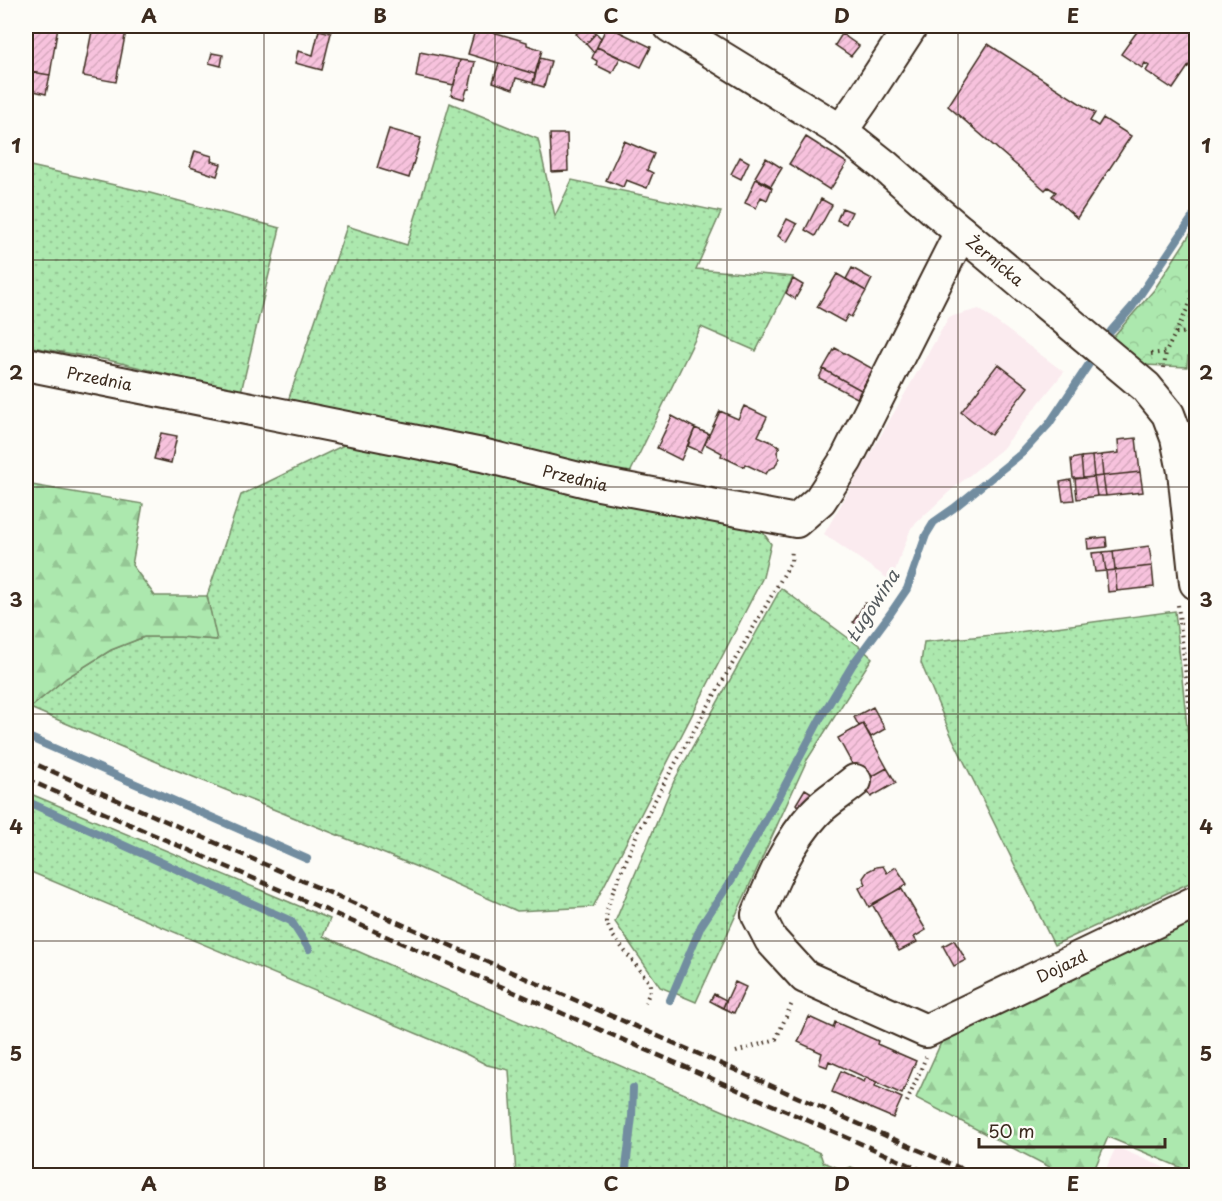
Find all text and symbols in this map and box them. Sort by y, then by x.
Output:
text: A [141,0,157,30]
text: B [373,0,387,30]
text: C [603,0,619,30]
text: D [834,0,850,30]
text: E [1067,0,1079,30]
text: 1 [11,130,21,160]
text: 1 [1201,130,1211,160]
street label: Żernicka [962,229,1030,291]
text: 2 [9,357,23,387]
text: 2 [1199,357,1213,387]
street label: Przednia [65,359,135,396]
street label: Przednia [540,458,610,496]
water label: Ługowina [838,563,905,646]
text: 3 [9,584,23,614]
text: 3 [1199,584,1213,614]
text: 4 [9,811,23,841]
text: 4 [1199,811,1213,841]
street label: Dojazd [1032,943,1091,988]
text: 5 [10,1038,22,1068]
text: 5 [1200,1038,1212,1068]
scale bar [979,1111,1165,1149]
text: 50 m [988,1117,1035,1144]
text: A [141,1168,157,1198]
text: B [373,1168,387,1198]
text: C [603,1168,619,1198]
text: D [834,1168,850,1198]
text: E [1067,1168,1079,1198]

